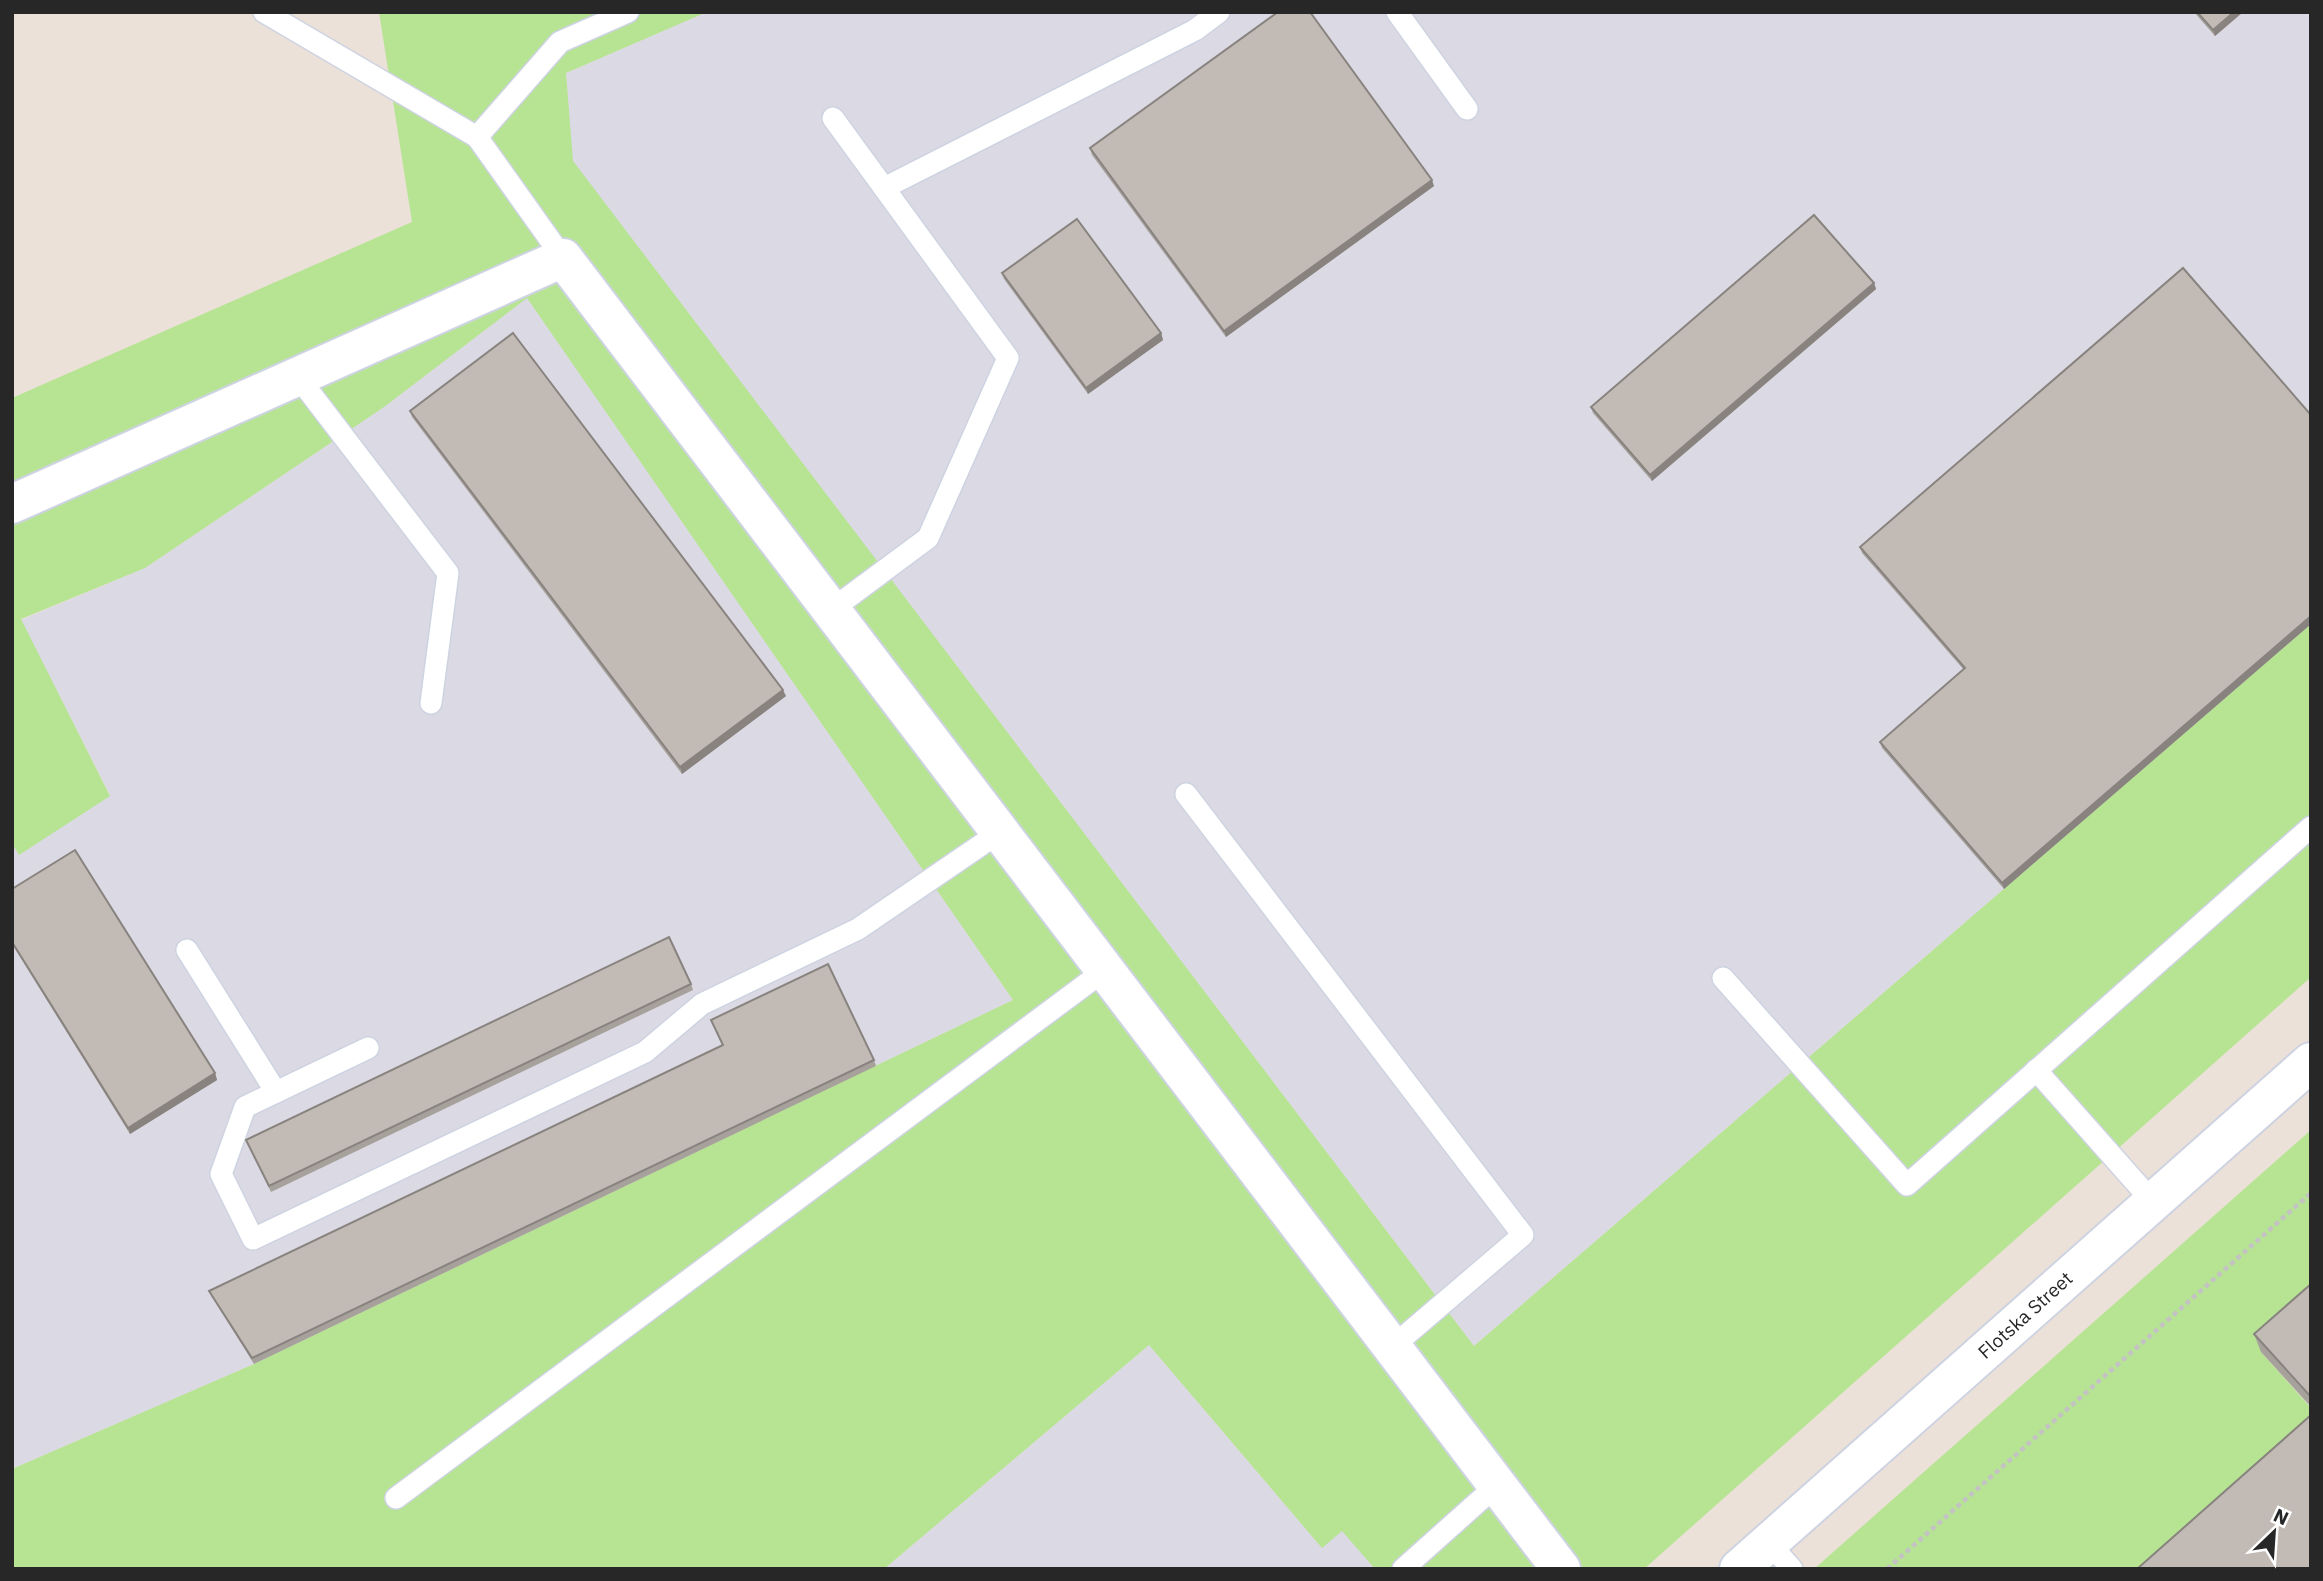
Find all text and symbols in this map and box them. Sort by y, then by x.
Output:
street label: Flotska Street [1973,1266,2077,1364]
north arrow [2239,1497,2309,1567]
text: N [2270,1503,2292,1530]

